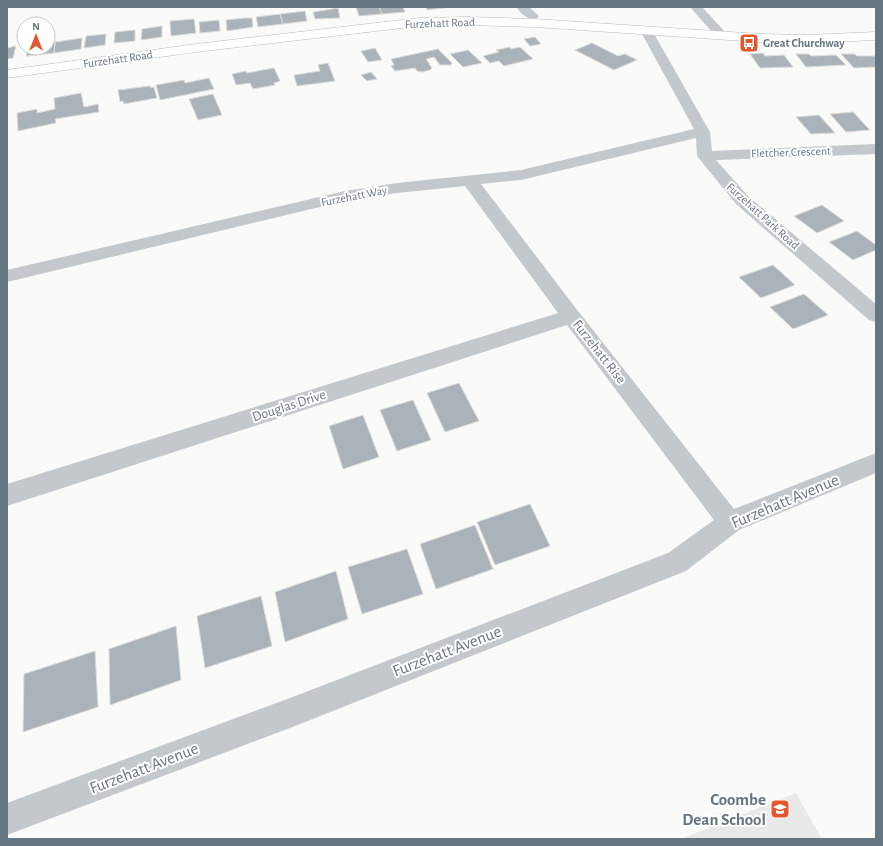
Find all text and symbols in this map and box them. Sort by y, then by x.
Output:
north arrow [16,16,56,56]
street label: Furzehatt Road [405,16,475,30]
text: N [32,21,40,32]
bus stop icon: Great Churchway [738,32,760,54]
place label: Great Churchway [763,37,845,50]
street label: Furzehatt Road [82,48,154,70]
street label: Fletcher Crescent [751,145,831,159]
street label: Furzehatt Park Road [724,180,802,252]
street label: Furzehatt Way [320,184,388,209]
street label: Furzehatt Rise [570,317,628,387]
street label: Douglas Drive [250,388,328,424]
street label: Furzehatt Avenue [729,471,841,531]
street label: Furzehatt Avenue [390,622,504,680]
street label: Furzehatt Avenue [87,739,201,797]
place label: Coombe Dean School [682,791,766,828]
school or university icon: Coombe Dean School [769,798,791,820]

